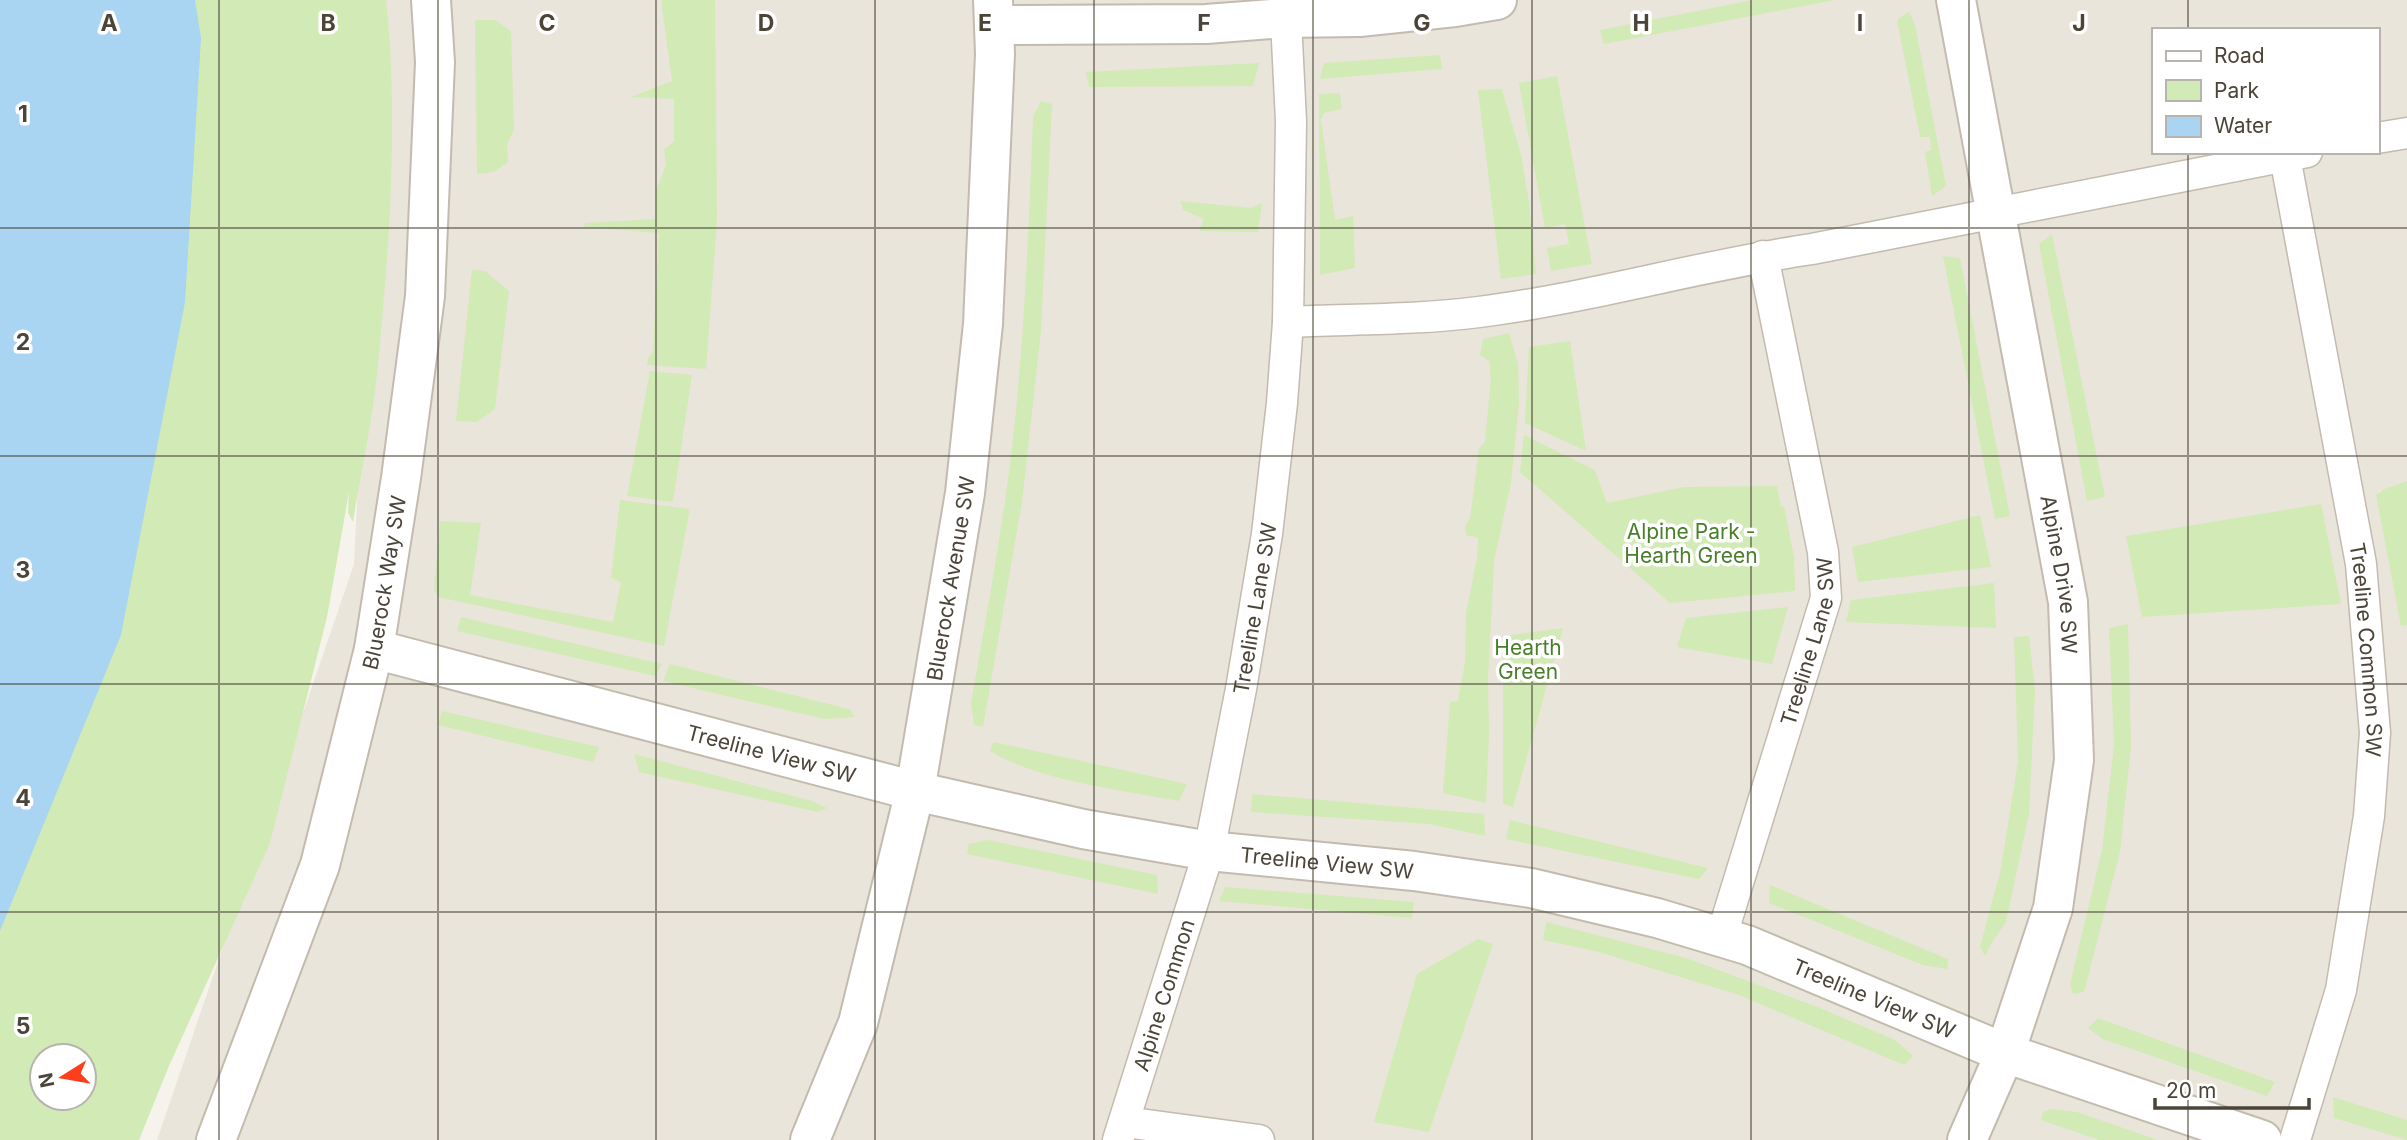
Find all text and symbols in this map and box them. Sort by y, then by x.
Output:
text: A [100,9,118,37]
text: B [320,9,336,37]
text: C [538,9,556,37]
text: D [758,9,774,37]
text: E [978,9,992,37]
text: F [1197,9,1211,37]
text: G [1413,9,1431,37]
text: H [1632,9,1650,37]
text: I [1857,9,1863,37]
text: J [2072,9,2086,37]
legend [2152,28,2379,154]
text: Road [2214,43,2265,68]
text: Park [2214,78,2259,103]
text: 1 [18,100,28,128]
text: Water [2214,113,2272,138]
text: 2 [16,328,30,356]
street label: Bluerock Avenue SW [921,474,979,682]
street label: Bluerock Way SW [357,493,411,672]
street label: Alpine Drive SW [2036,493,2082,655]
park label: Alpine Park - Hearth Green [1624,519,1758,568]
street label: Treeline Lane SW [1228,521,1281,696]
street label: Treeline Common SW [2345,541,2388,758]
text: 3 [16,556,30,584]
street label: Treeline Lane SW [1775,556,1838,728]
park label: Hearth Green [1494,635,1562,684]
street label: Treeline View SW [684,719,859,788]
text: 4 [15,784,31,812]
street label: Treeline View SW [1239,842,1415,883]
street label: Alpine Common [1128,916,1199,1074]
street label: Treeline View SW [1789,953,1959,1043]
text: 5 [16,1012,30,1040]
north arrow [28,1042,98,1112]
scale bar [2155,1066,2309,1110]
text: N [34,1071,59,1089]
text: 20 m [2166,1078,2216,1103]

